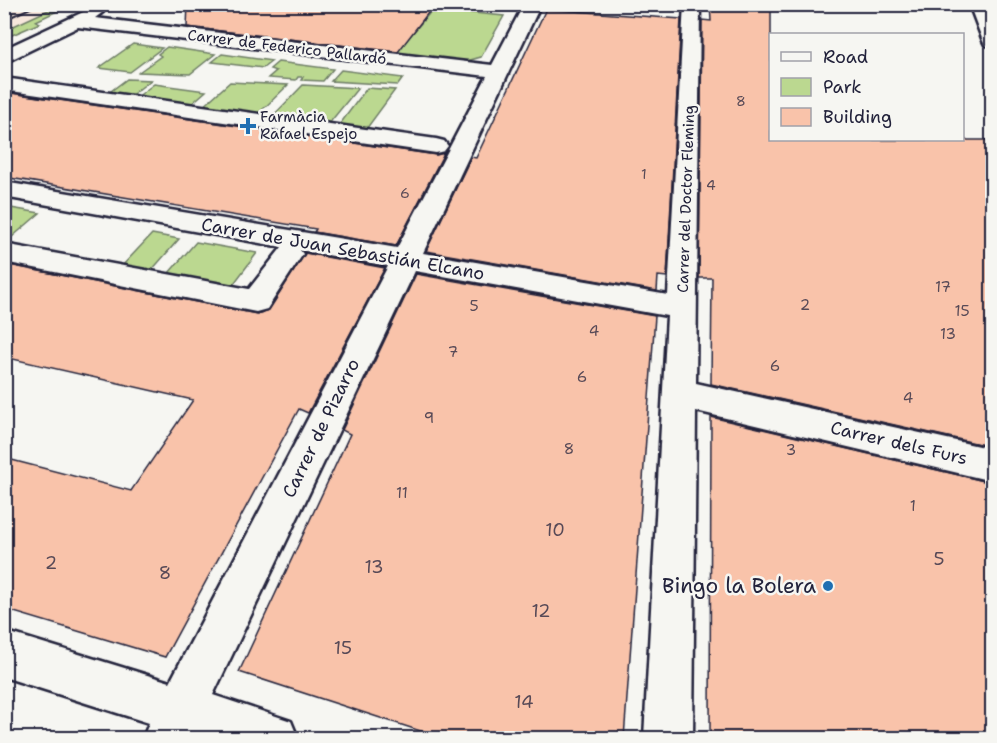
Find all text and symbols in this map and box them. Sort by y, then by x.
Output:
street label: Carrer de Federico Pallardó [186,25,388,69]
legend [769,33,964,141]
text: Road [823,45,868,69]
text: Park [823,75,862,99]
house number: 8 [736,92,746,110]
street label: Carrer del Doctor Fleming [673,105,699,293]
text: Building [823,105,892,129]
place label: Farmàcia Rafael Espejo [260,107,357,144]
marker: Farmàcia Rafael Espejo [241,119,255,133]
house number: 1 [641,165,647,183]
house number: 4 [706,176,716,194]
house number: 6 [400,184,410,202]
street label: Carrer de Juan Sebastián Elcano [200,212,486,286]
house number: 17 [935,277,951,297]
house number: 2 [800,295,810,315]
house number: 5 [469,296,479,316]
house number: 15 [954,301,970,321]
house number: 4 [589,321,599,341]
house number: 13 [940,324,956,344]
house number: 7 [448,342,458,362]
street label: Carrer de Pizarro [277,354,365,502]
house number: 6 [770,356,780,376]
house number: 6 [577,367,587,387]
house number: 4 [903,388,913,408]
house number: 9 [424,408,434,428]
street label: Carrer dels Furs [828,416,970,470]
house number: 8 [564,439,574,459]
house number: 3 [786,440,796,460]
house number: 11 [396,483,408,503]
house number: 1 [910,496,916,516]
house number: 10 [545,518,565,542]
house number: 5 [933,547,945,571]
house number: 2 [45,551,57,575]
house number: 13 [364,555,384,579]
house number: 8 [159,561,171,585]
place label: Bingo la Bolera [662,572,816,600]
marker: Bingo la Bolera [821,579,835,593]
house number: 12 [531,599,551,623]
house number: 15 [334,636,352,660]
house number: 14 [514,690,534,714]

